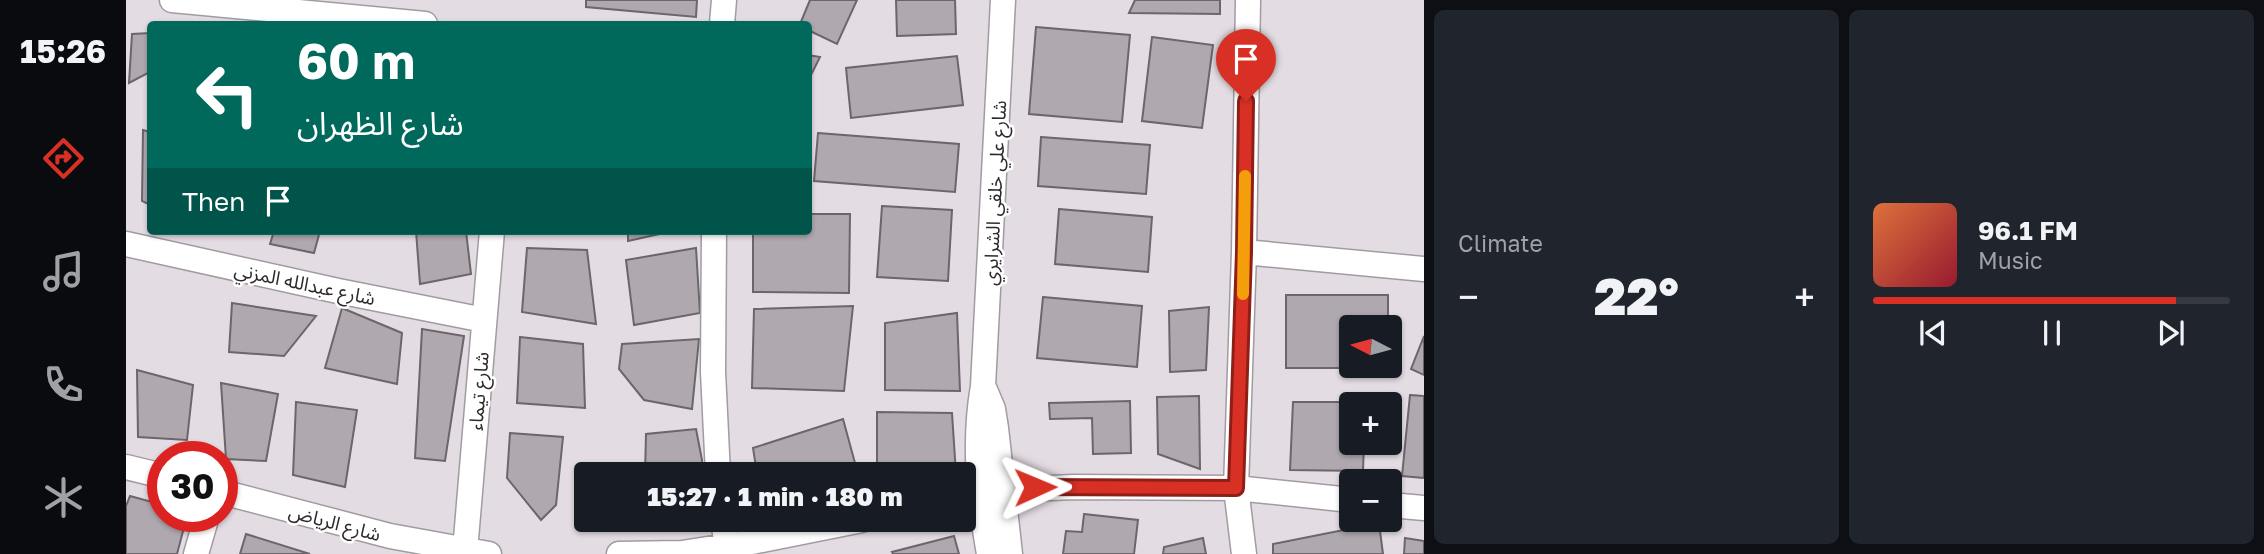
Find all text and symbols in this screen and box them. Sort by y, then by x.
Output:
pin [1216,29,1276,101]
text: 60 m [297,31,415,90]
text: 15:26 [20,32,106,70]
icon: arrive [1227,40,1265,78]
icon: left [182,49,273,140]
street label: شارع علي خلقي الشرايري [978,100,1015,287]
text: شارع الظهران [297,104,464,142]
icon: directions [39,134,88,183]
icon: arrive [259,182,297,220]
text: Then [182,186,245,217]
text: 96.1 FM [1978,215,2078,246]
text: Climate [1458,229,1543,257]
text: Music [1978,246,2043,274]
icon: music [39,247,88,296]
street label: شارع عبدالله المزني [231,257,378,313]
text: 22° [1594,264,1679,326]
text: − [1458,274,1479,319]
text: + [1794,274,1815,319]
icon: previous [1914,314,1952,352]
icon: pause [2033,314,2071,352]
icon: next [2152,314,2190,352]
north arrow [1339,315,1402,378]
map controls [1339,315,1402,532]
street label: شارع تيماء [463,351,496,432]
icon: phone [39,360,88,409]
button: + [1339,392,1402,455]
speed limit sign: 30 [147,441,238,532]
position arrow [998,450,1072,524]
button: − [1339,469,1402,532]
icon: climate [39,473,88,522]
text: 15:27 · 1 min · 180 m [647,481,903,512]
street label: شارع الرياض [286,499,383,548]

